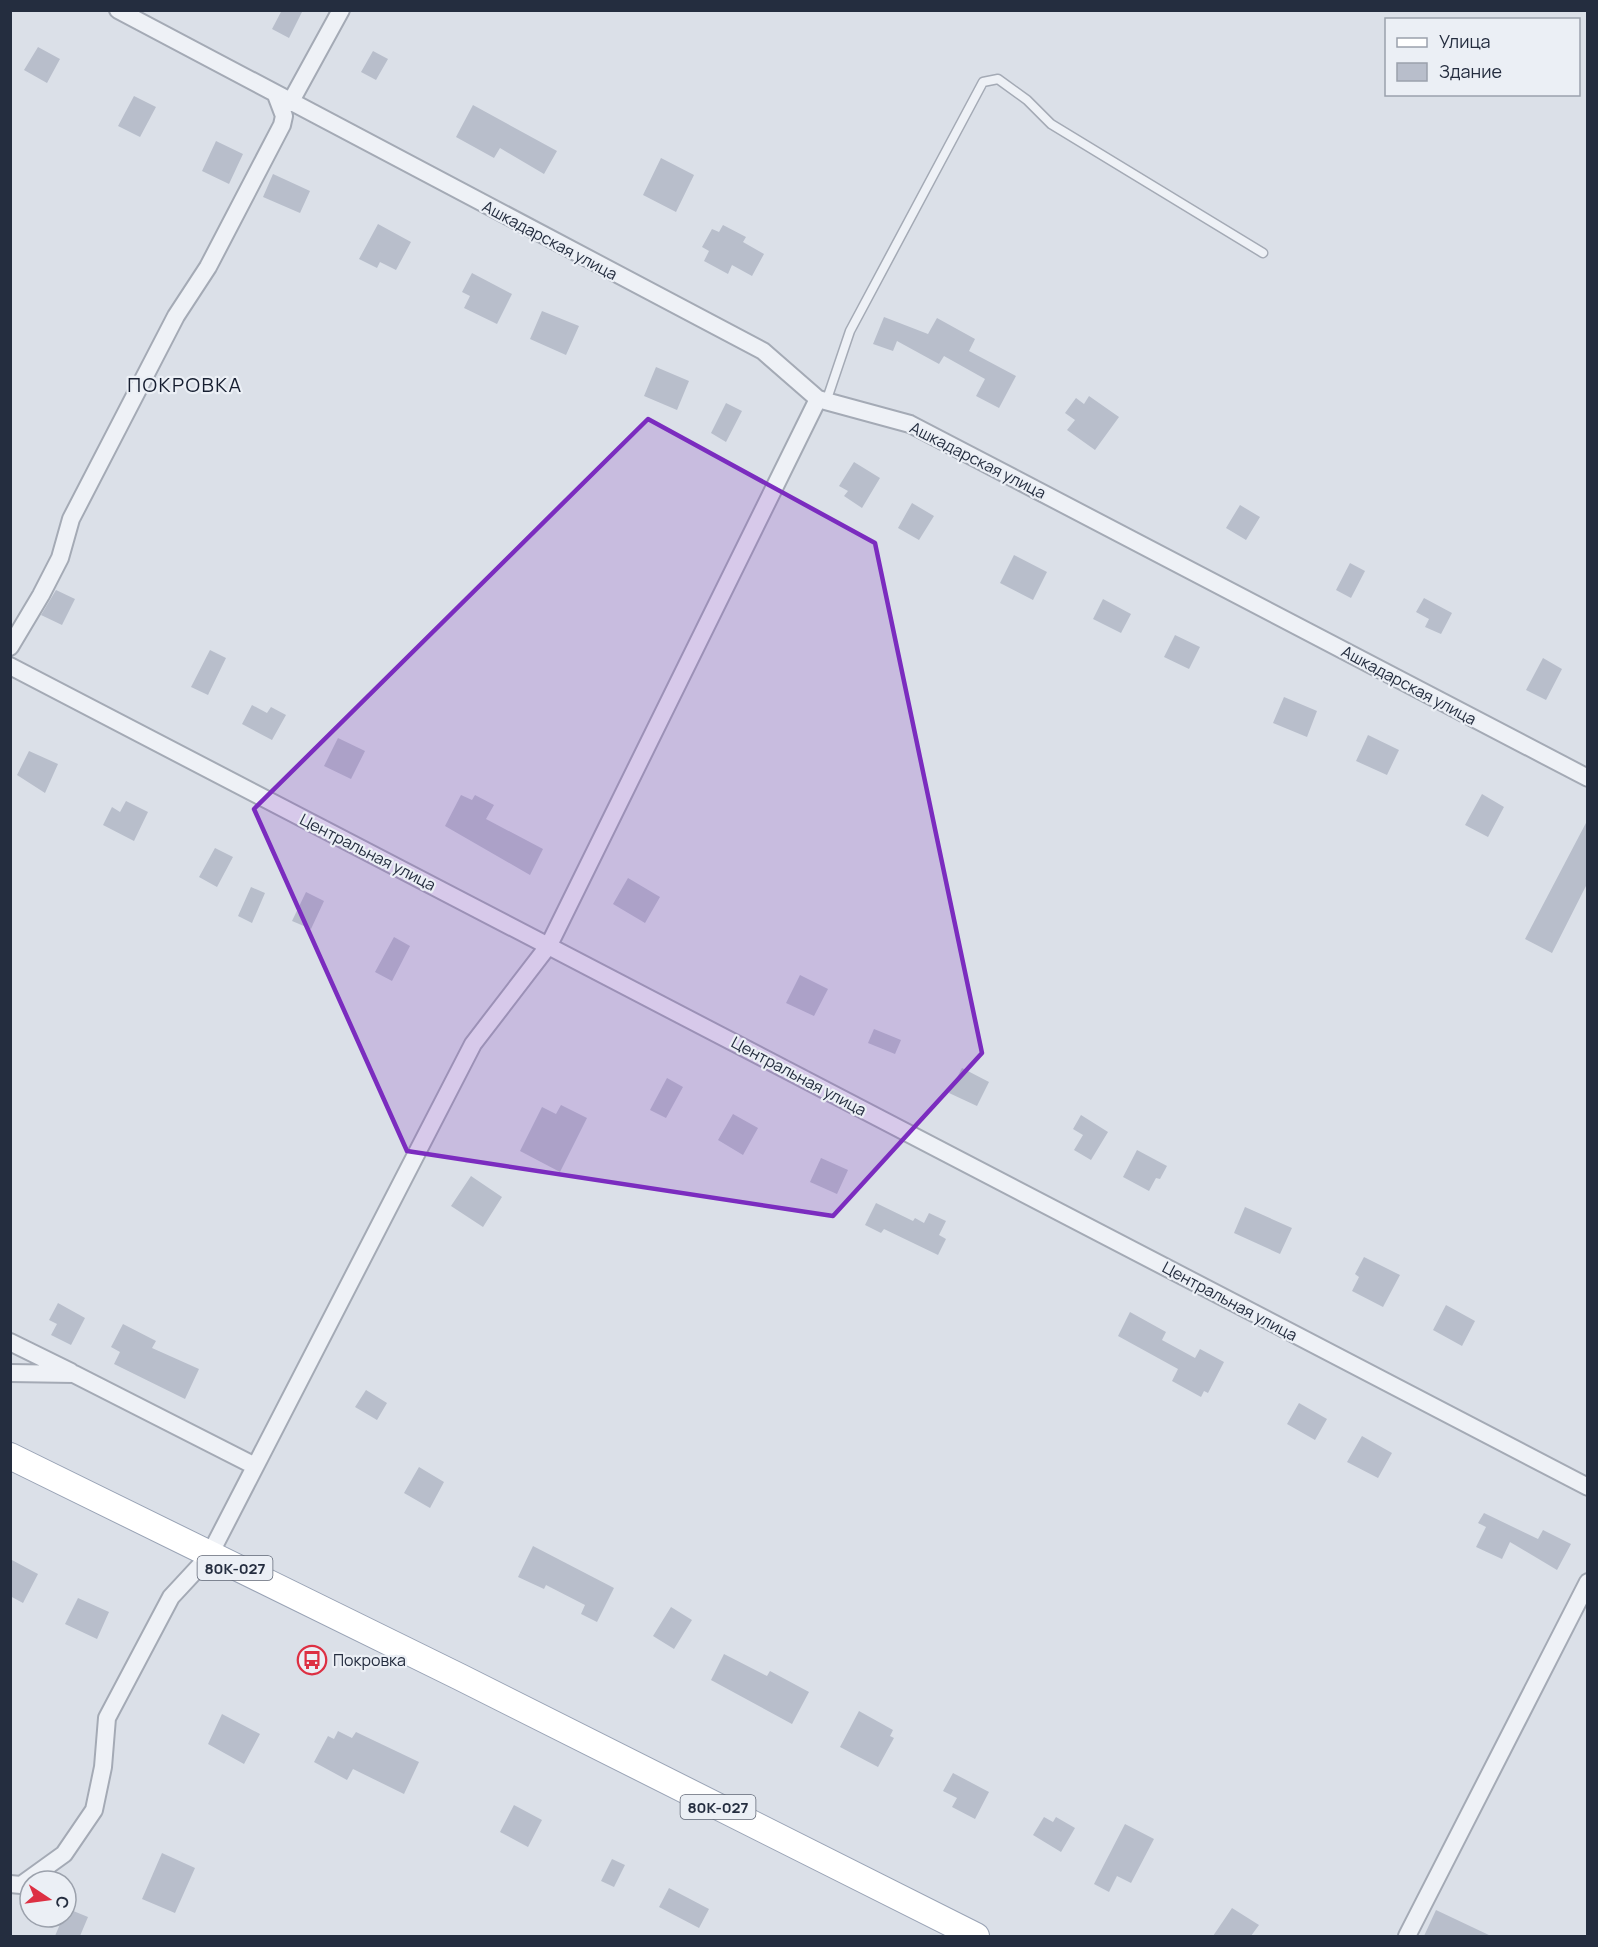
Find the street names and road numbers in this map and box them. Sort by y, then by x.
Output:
street label: Ашкадарская улица [479,195,621,285]
street label: Ашкадарская улица [906,416,1050,504]
street label: Ашкадарская улица [1338,640,1480,730]
street label: Центральная улица [296,808,440,896]
street label: Центральная улица [728,1031,870,1121]
street label: Центральная улица [1159,1256,1301,1346]
road number: 80К-027 [198,1556,272,1580]
road number: 80К-027 [680,1795,756,1819]

